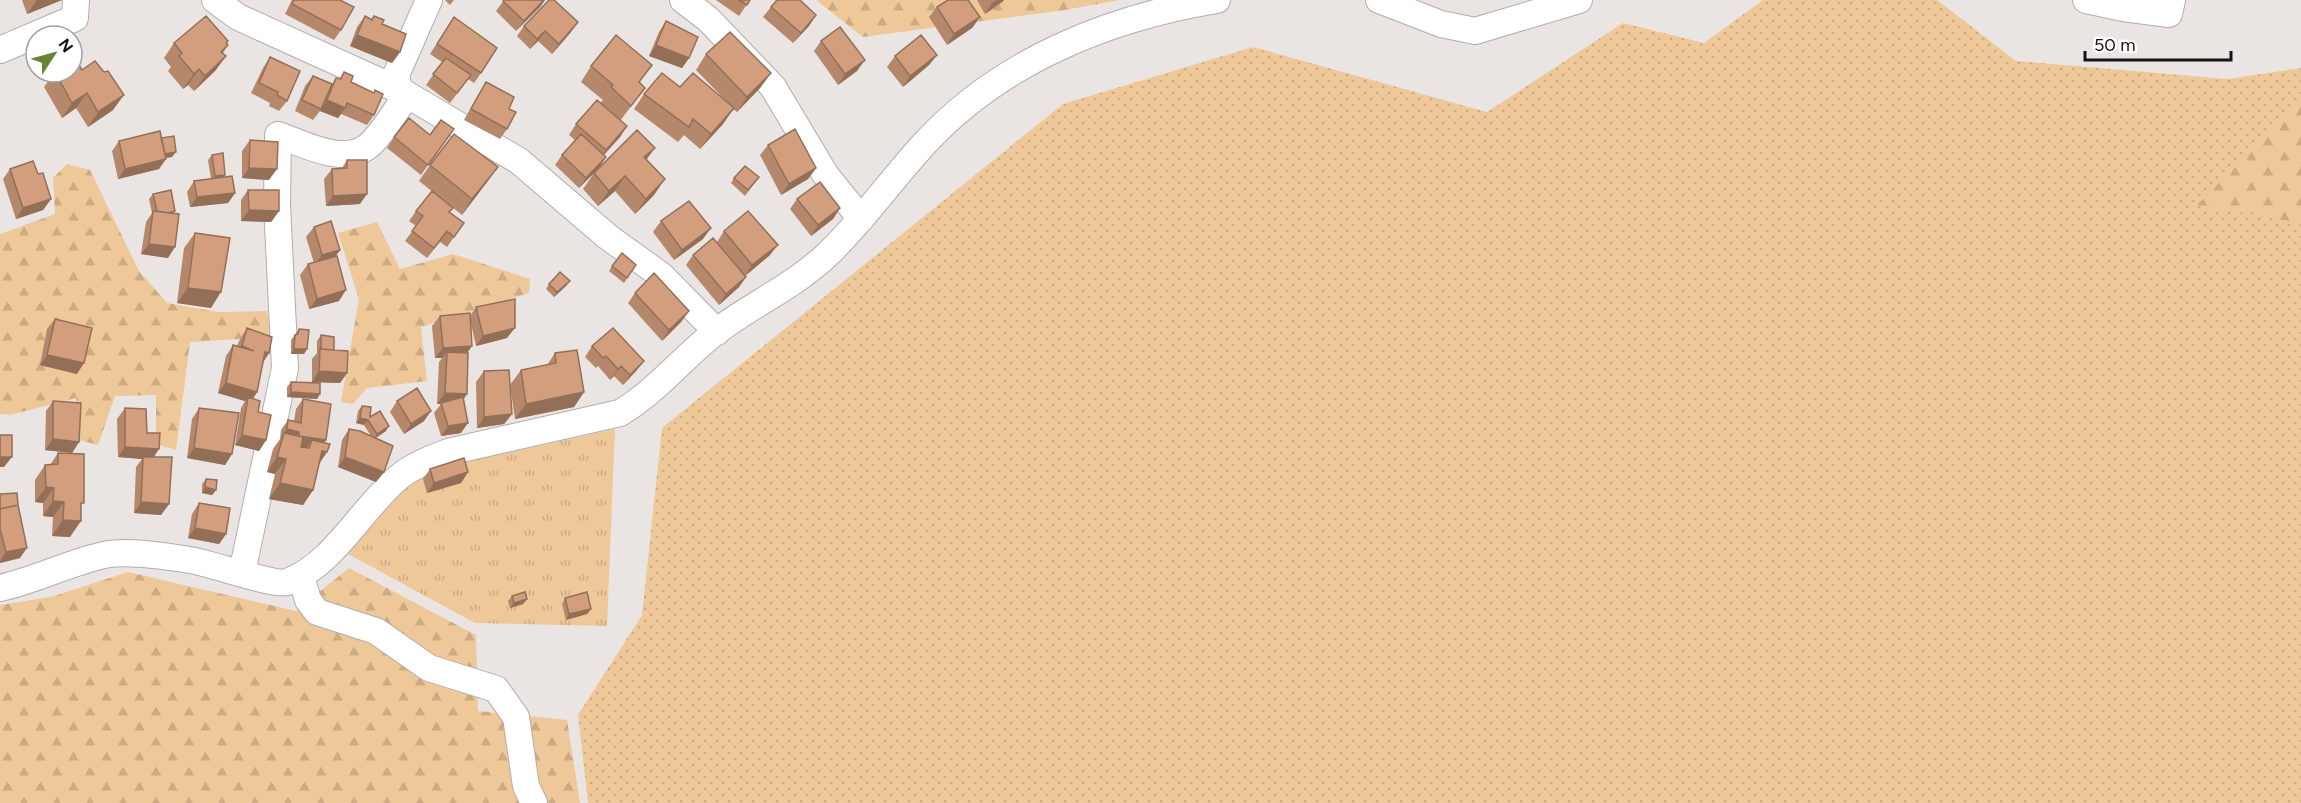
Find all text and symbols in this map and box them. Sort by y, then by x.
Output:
north arrow [24,24,84,84]
scale bar [2085,24,2230,62]
text: 50 m [2094,34,2136,56]
text: N [54,35,77,56]

